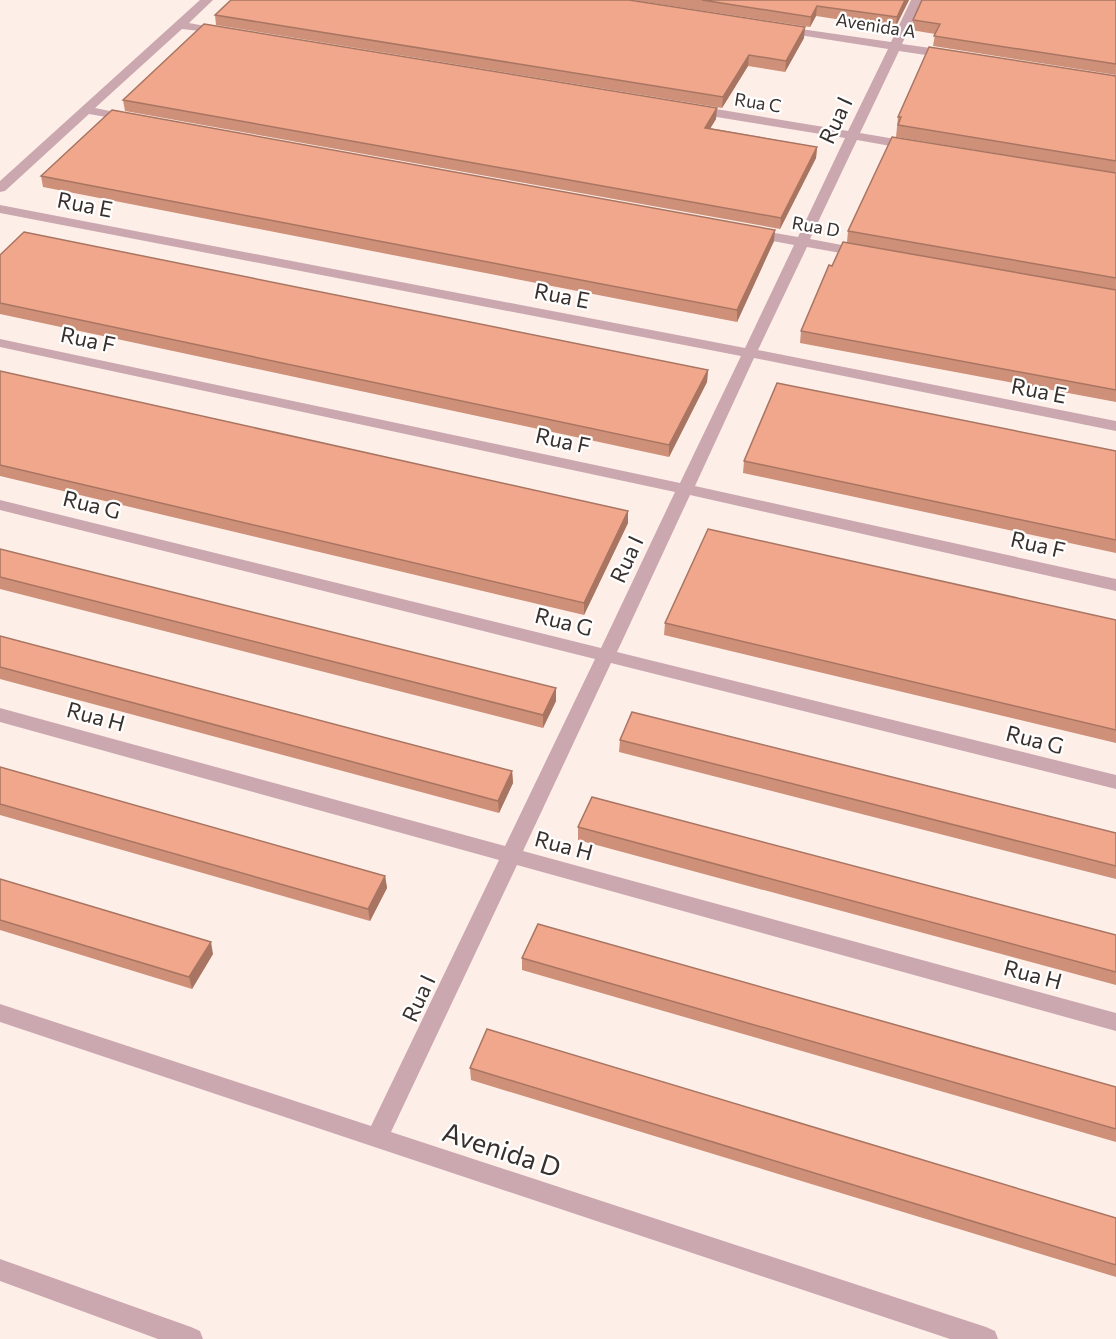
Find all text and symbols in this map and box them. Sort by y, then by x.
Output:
street label: Avenida A [834,8,918,42]
street label: Rua C [733,87,783,117]
street label: Rua I [812,92,858,148]
street label: Rua E [55,185,115,223]
street label: Rua D [790,211,842,241]
street label: Rua E [532,276,592,314]
street label: Rua F [58,320,118,358]
street label: Rua E [1009,371,1069,409]
street label: Rua F [533,421,593,459]
street label: Rua G [60,484,124,524]
street label: Rua F [1008,525,1068,563]
street label: Rua I [603,531,649,587]
street label: Rua G [532,601,596,641]
street label: Rua H [64,695,128,737]
street label: Rua G [1003,719,1067,759]
street label: Rua H [532,824,596,866]
street label: Rua H [1001,953,1065,995]
street label: Rua I [395,970,441,1026]
street label: Avenida D [439,1114,565,1184]

